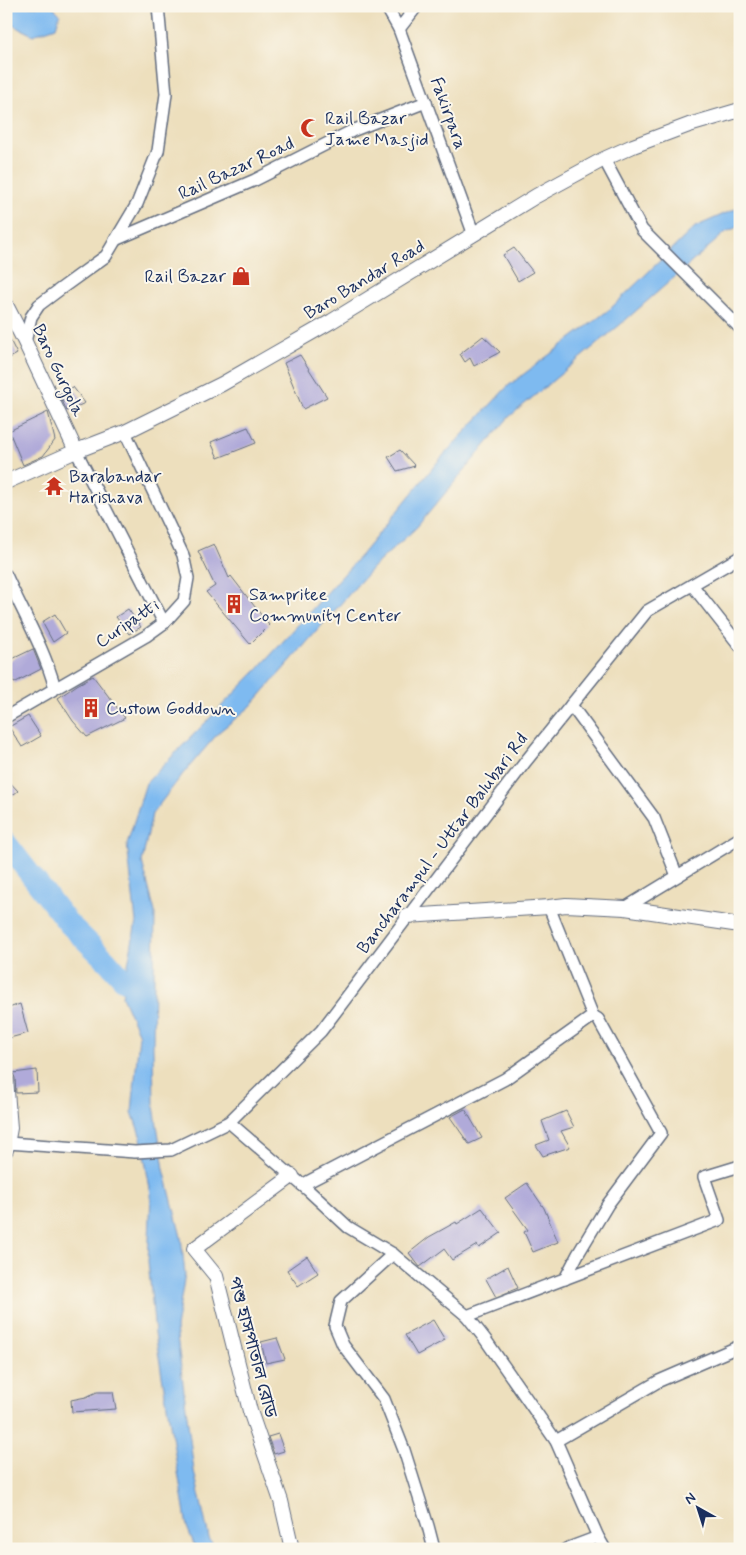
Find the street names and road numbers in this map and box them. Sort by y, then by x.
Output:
street label: Fakirpara [424,74,472,153]
street label: Rail Bazar Road [175,132,298,206]
street label: Baro Bandar Road [300,234,429,325]
street label: Baro Gurgola [25,320,90,421]
street label: Curipatti [91,594,164,654]
street label: Bancharampul - Uttar Balubari Rd [352,728,534,959]
street label: পশু হাসপাতাল রোড [222,1274,282,1421]

